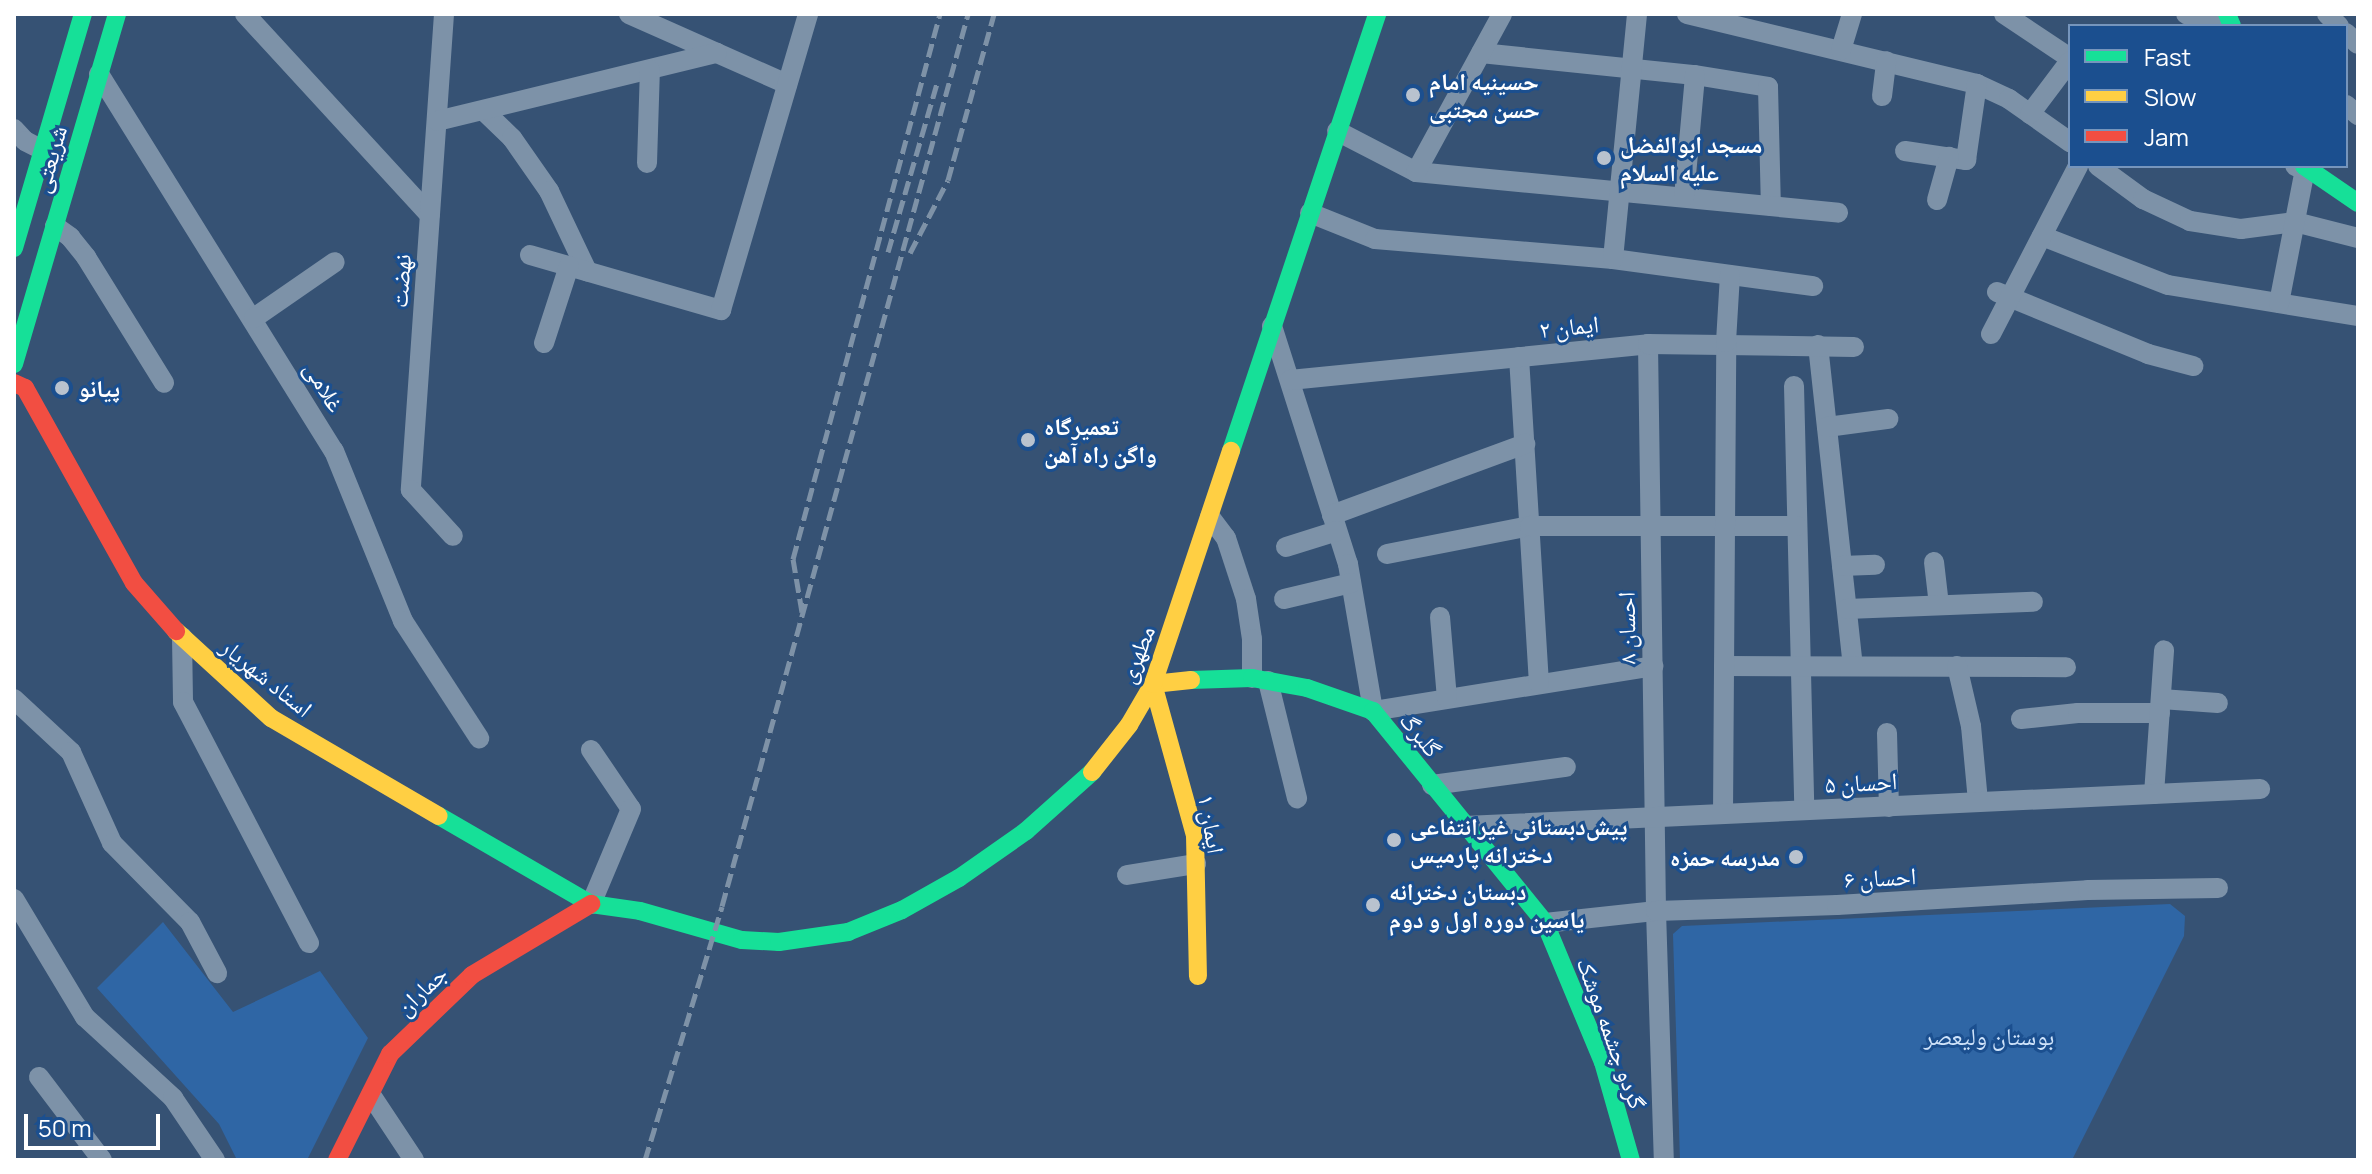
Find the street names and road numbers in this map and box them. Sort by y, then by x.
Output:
street label: شریعتی [26,122,72,196]
street label: نهضت [384,253,416,309]
street label: ایمان ۲ [1538,309,1600,343]
street label: غلامی [299,355,351,417]
street label: احسان ۸ [1611,591,1641,665]
street label: مطهری [1111,621,1161,687]
street label: استاد شهریار [216,631,318,723]
street label: گلبرگ [1394,706,1448,762]
street label: احسان ۵ [1824,766,1898,798]
street label: ایمان ۱ [1193,792,1231,856]
street label: احسان ۶ [1843,861,1917,893]
street label: گردو چشمه موشک [1571,953,1653,1113]
street label: جماران [389,959,453,1021]

